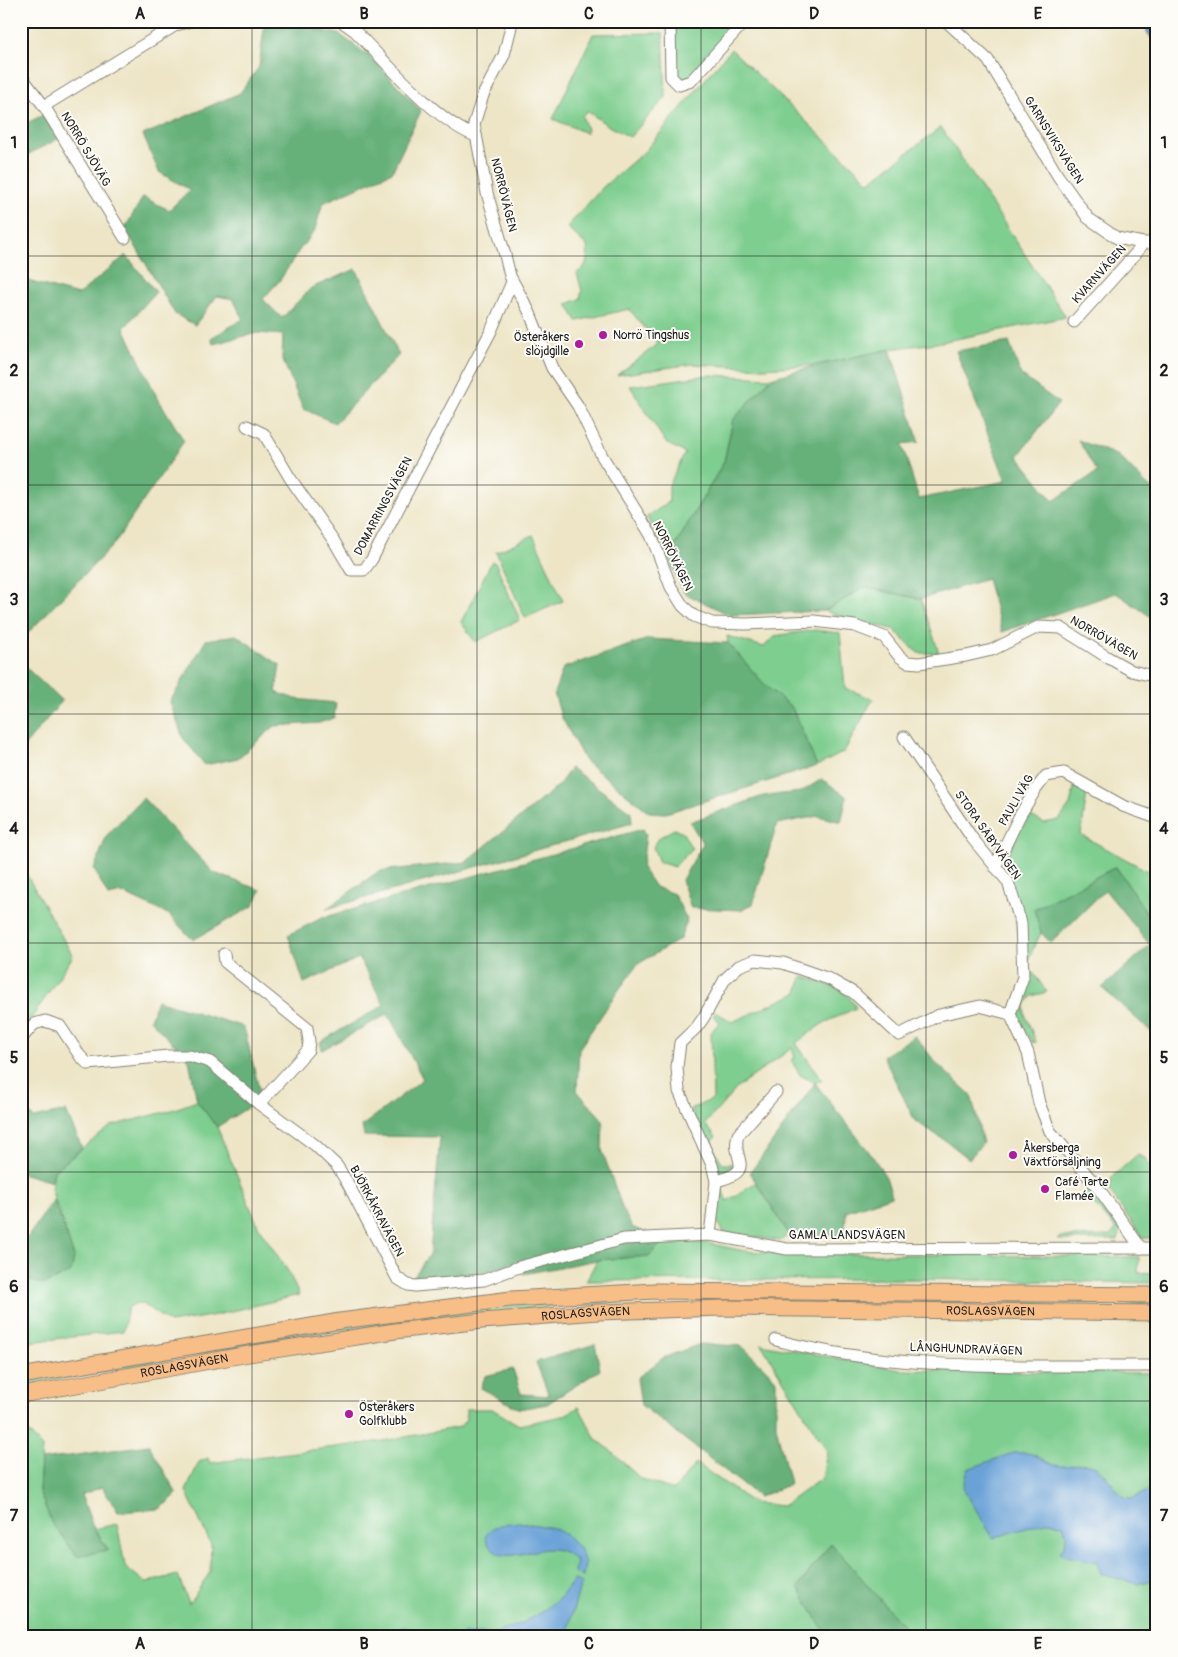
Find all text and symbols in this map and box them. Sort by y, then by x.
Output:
text: A [135,4,146,24]
text: B [359,4,369,24]
text: C [584,4,594,24]
text: D [809,4,819,24]
text: E [1034,4,1043,24]
street label: GARNSVIKSVÄGEN [1021,93,1087,187]
street label: NORRÖ SJÖVÄG [57,109,115,189]
text: 1 [11,133,17,153]
text: 1 [1161,133,1167,153]
street label: NORRÖVÄGEN [487,156,521,234]
street label: KVARNVÄGEN [1068,241,1130,307]
place label: Norrö Tingshus [613,328,690,343]
place label: Österåkers slöjdgille [514,329,570,359]
marker: Norrö Tingshus [597,329,609,341]
marker: Österåkers slöjdgille [573,338,585,350]
text: 2 [10,361,19,381]
text: 2 [1160,361,1169,381]
street label: DOMARRINGSVÄGEN [350,454,416,558]
street label: NORRÖVÄGEN [649,519,697,593]
text: 3 [10,590,19,610]
text: 3 [1160,590,1169,610]
street label: NORRÖVÄGEN [1067,612,1141,664]
street label: PAULI VÄG [995,771,1037,829]
street label: STORA SÄBYVÄGEN [951,787,1025,883]
text: 4 [9,819,19,839]
text: 4 [1159,819,1169,839]
text: 5 [10,1048,19,1068]
text: 5 [1160,1048,1169,1068]
place label: Åkersberga Växtförsäljning [1023,1140,1101,1170]
marker: Åkersberga Växtförsäljning [1007,1149,1019,1161]
street label: BJÖRKÅKRAVÄGEN [346,1163,408,1259]
place label: Café Tarte Flamée [1055,1175,1108,1204]
marker: Café Tarte Flamée [1039,1183,1051,1195]
street label: GAMLA LANDSVÄGEN [789,1227,905,1243]
text: 6 [9,1277,19,1297]
text: 6 [1159,1277,1169,1297]
street label: ROSLAGSVÄGEN [946,1303,1035,1320]
street label: ROSLAGSVÄGEN [541,1304,630,1324]
street label: LÅNGHUNDRAVÄGEN [909,1339,1023,1359]
street label: ROSLAGSVÄGEN [139,1351,230,1381]
place label: Österåkers Golfklubb [359,1399,415,1429]
marker: Österåkers Golfklubb [343,1408,355,1420]
text: 7 [10,1506,19,1526]
text: 7 [1160,1506,1169,1526]
text: A [135,1634,146,1654]
text: B [359,1634,369,1654]
text: C [584,1634,594,1654]
text: D [809,1634,819,1654]
text: E [1034,1634,1043,1654]

